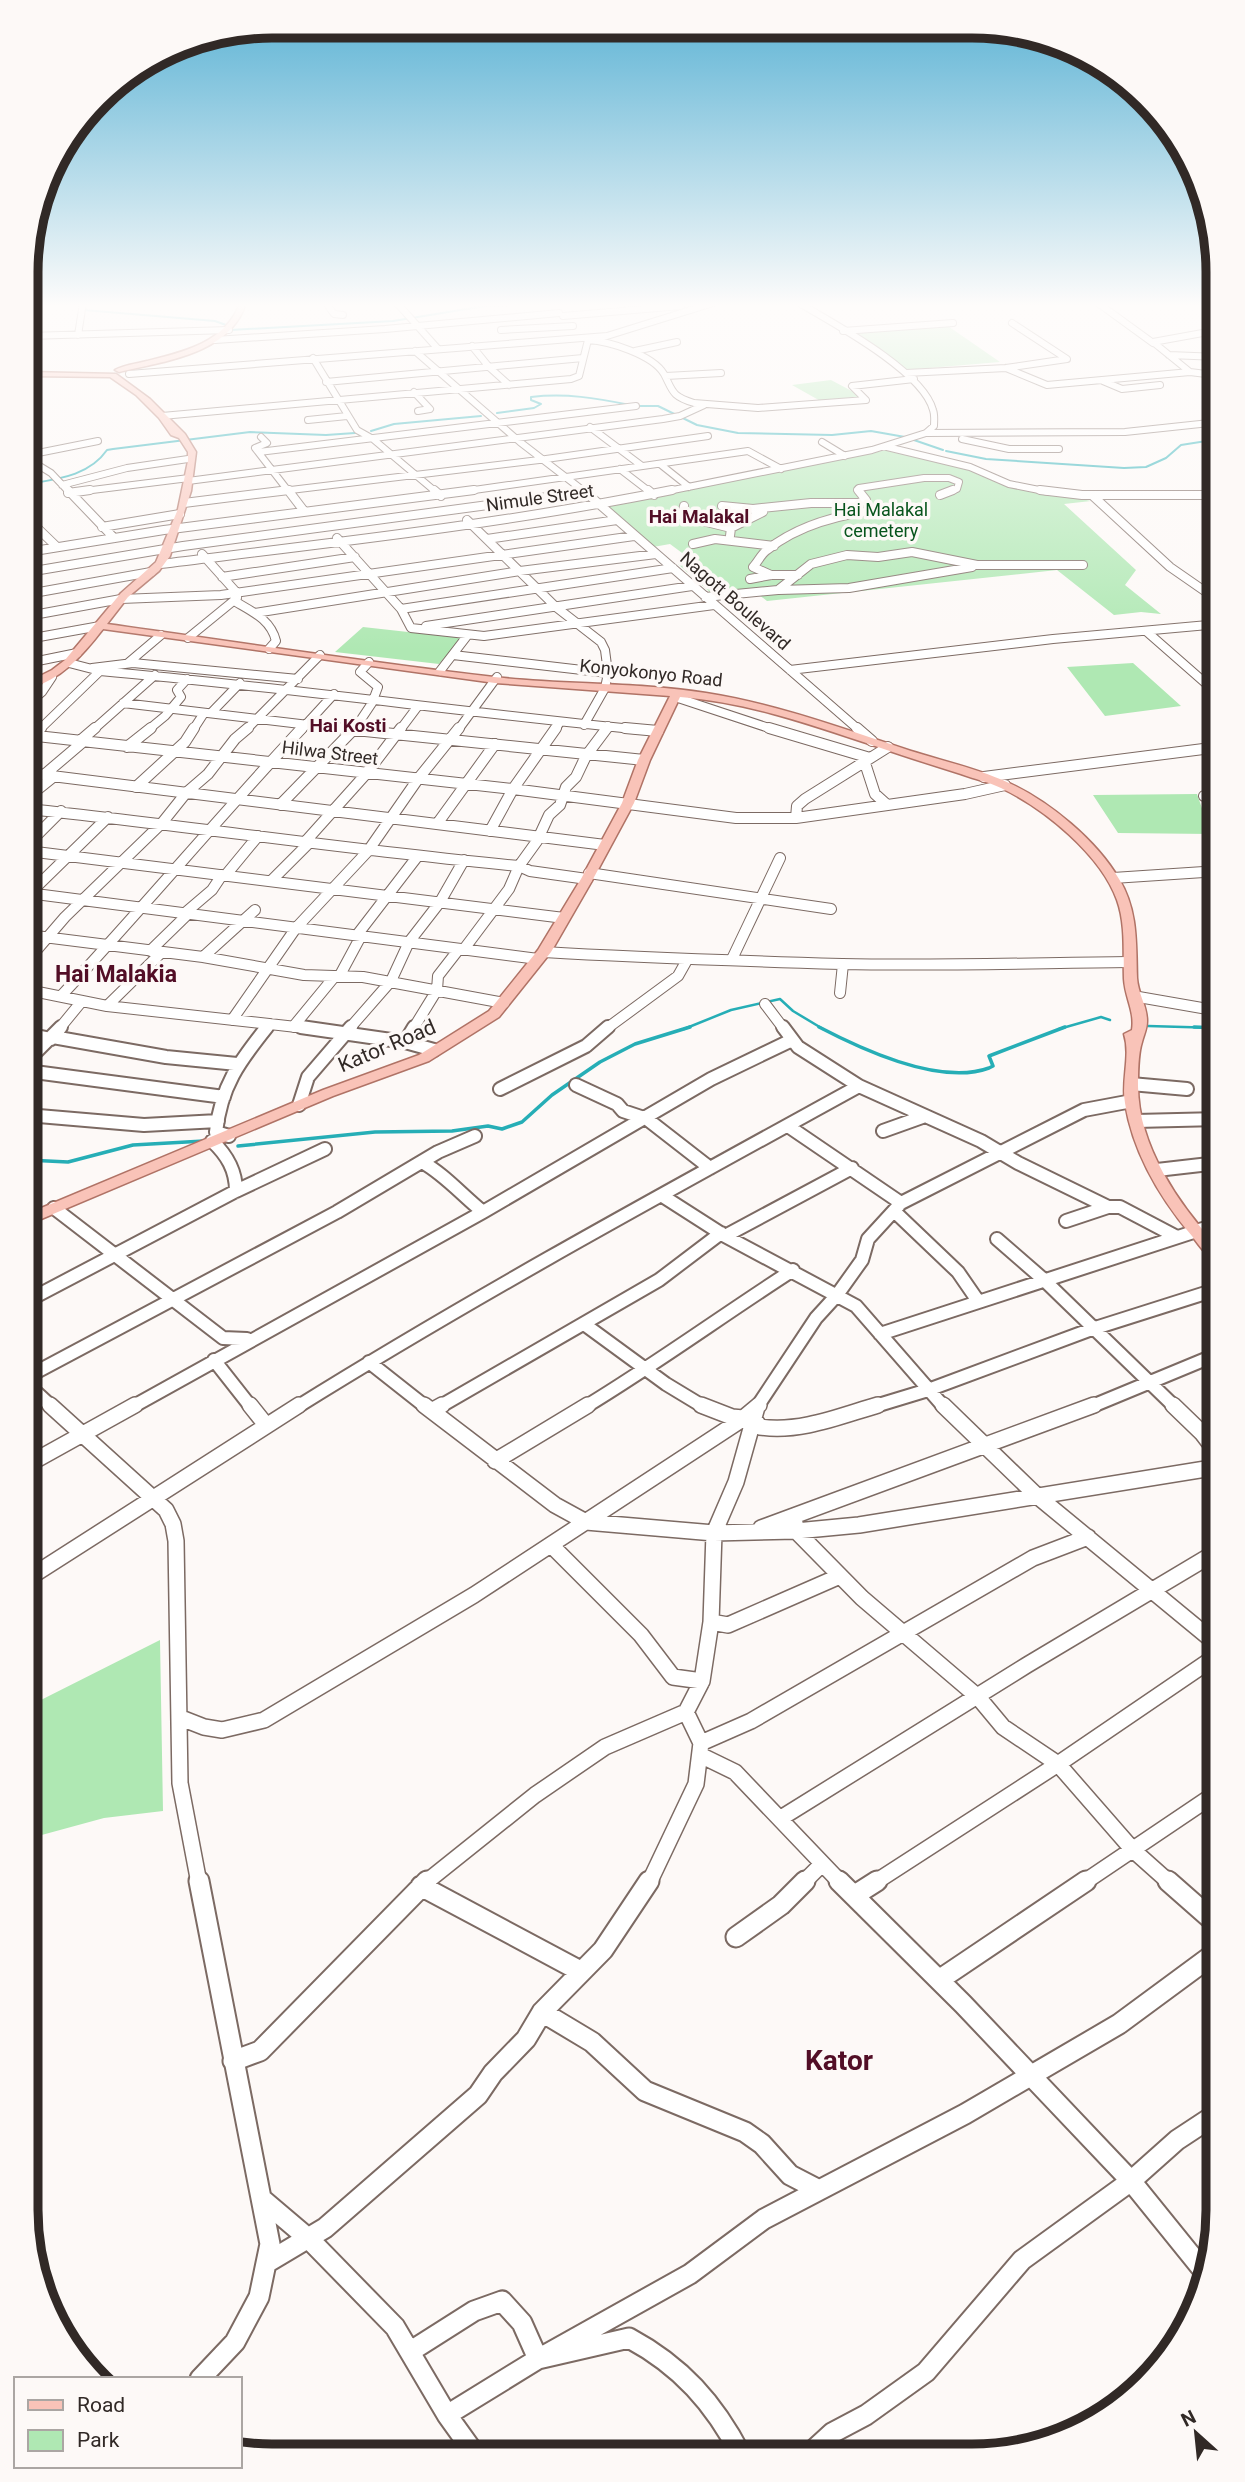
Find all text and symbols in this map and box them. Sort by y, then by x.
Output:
street label: Nimule Street [485,480,595,515]
park label: Hai Malakal cemetery [834,499,928,541]
district label: Hai Malakal [649,505,749,528]
street label: Nagott Boulevard [676,547,795,654]
street label: Konyokonyo Road [579,655,724,690]
district label: Hai Kosti [309,714,387,737]
street label: Hilwa Street [281,736,380,769]
district label: Hai Malakia [55,961,177,988]
street label: Kator Road [335,1015,439,1077]
district label: Kator [805,2044,873,2077]
legend [14,2377,242,2468]
text: Road [77,2393,125,2417]
north arrow [1161,2398,1231,2468]
text: N [1177,2405,1200,2432]
text: Park [77,2428,120,2452]

